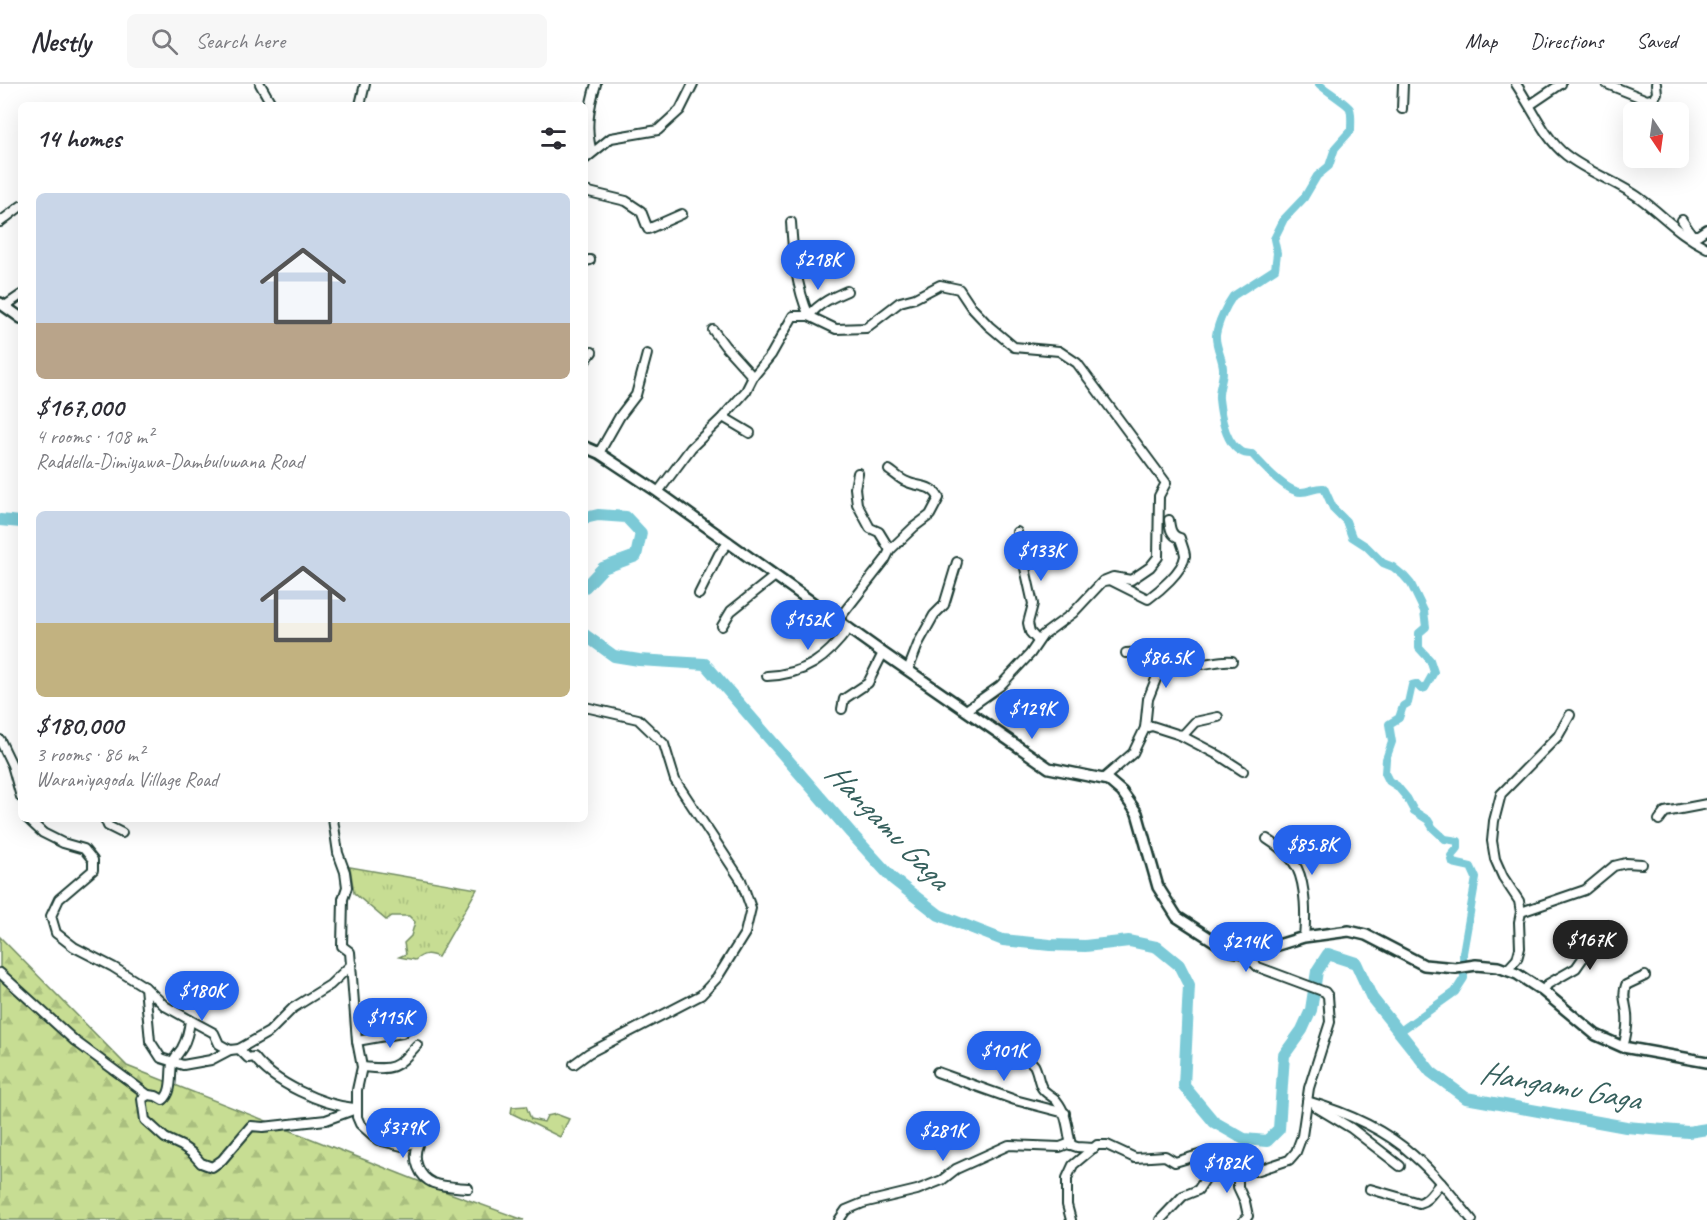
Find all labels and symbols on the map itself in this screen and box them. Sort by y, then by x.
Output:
north arrow [1623,102,1689,168]
pin: $218K [776,240,860,291]
pin: $133K [999,531,1083,582]
pin: $152K [766,600,850,651]
pin: $86.5K [1117,638,1215,689]
pin: $129K [990,689,1074,740]
water label: Hangamu Gaga [817,753,961,900]
pin: $85.8K [1263,825,1361,876]
pin: $167K [1548,920,1632,971]
pin: $214K [1204,922,1288,973]
pin: $180K [160,971,244,1022]
pin: $115K [348,998,432,1049]
pin: $101K [962,1031,1046,1082]
water label: Hangamu Gaga [1477,1051,1646,1120]
pin: $379K [361,1108,445,1159]
pin: $281K [901,1111,985,1162]
pin: $182K [1185,1143,1269,1194]

